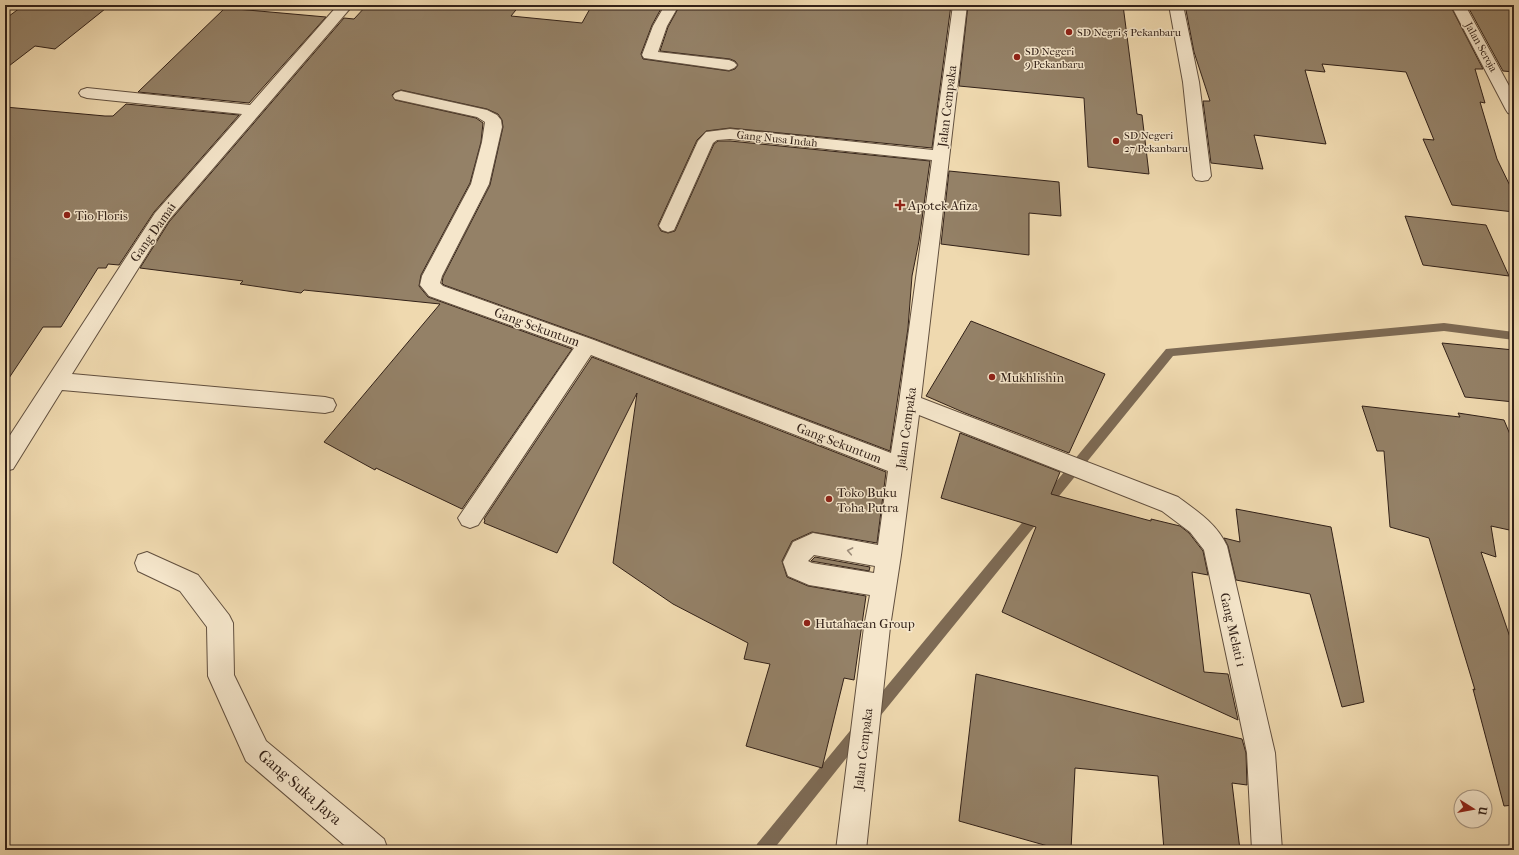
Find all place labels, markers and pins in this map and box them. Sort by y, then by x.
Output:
place label: SD Negri 5 Pekanbaru [1077,26,1182,39]
marker: SD Negri 5 Pekanbaru [1064,27,1074,37]
place label: SD Negeri 9 Pekanbaru [1025,45,1085,71]
marker: SD Negeri 9 Pekanbaru [1012,52,1022,62]
place label: SD Negeri 27 Pekanbaru [1124,129,1189,155]
marker: SD Negeri 27 Pekanbaru [1111,136,1121,146]
place label: Apotek Afiza [907,198,979,213]
marker: Apotek Afiza [895,200,905,210]
place label: Tio Floris [75,208,128,223]
marker: Tio Floris [62,210,72,220]
place label: Mukhlishin [1000,370,1064,385]
marker: Mukhlishin [987,372,997,382]
place label: Toko Buku Toha Putra [837,485,899,515]
marker: Toko Buku Toha Putra [824,494,834,504]
place label: Hutahaean Group [815,616,915,631]
marker: Hutahaean Group [802,618,812,628]

